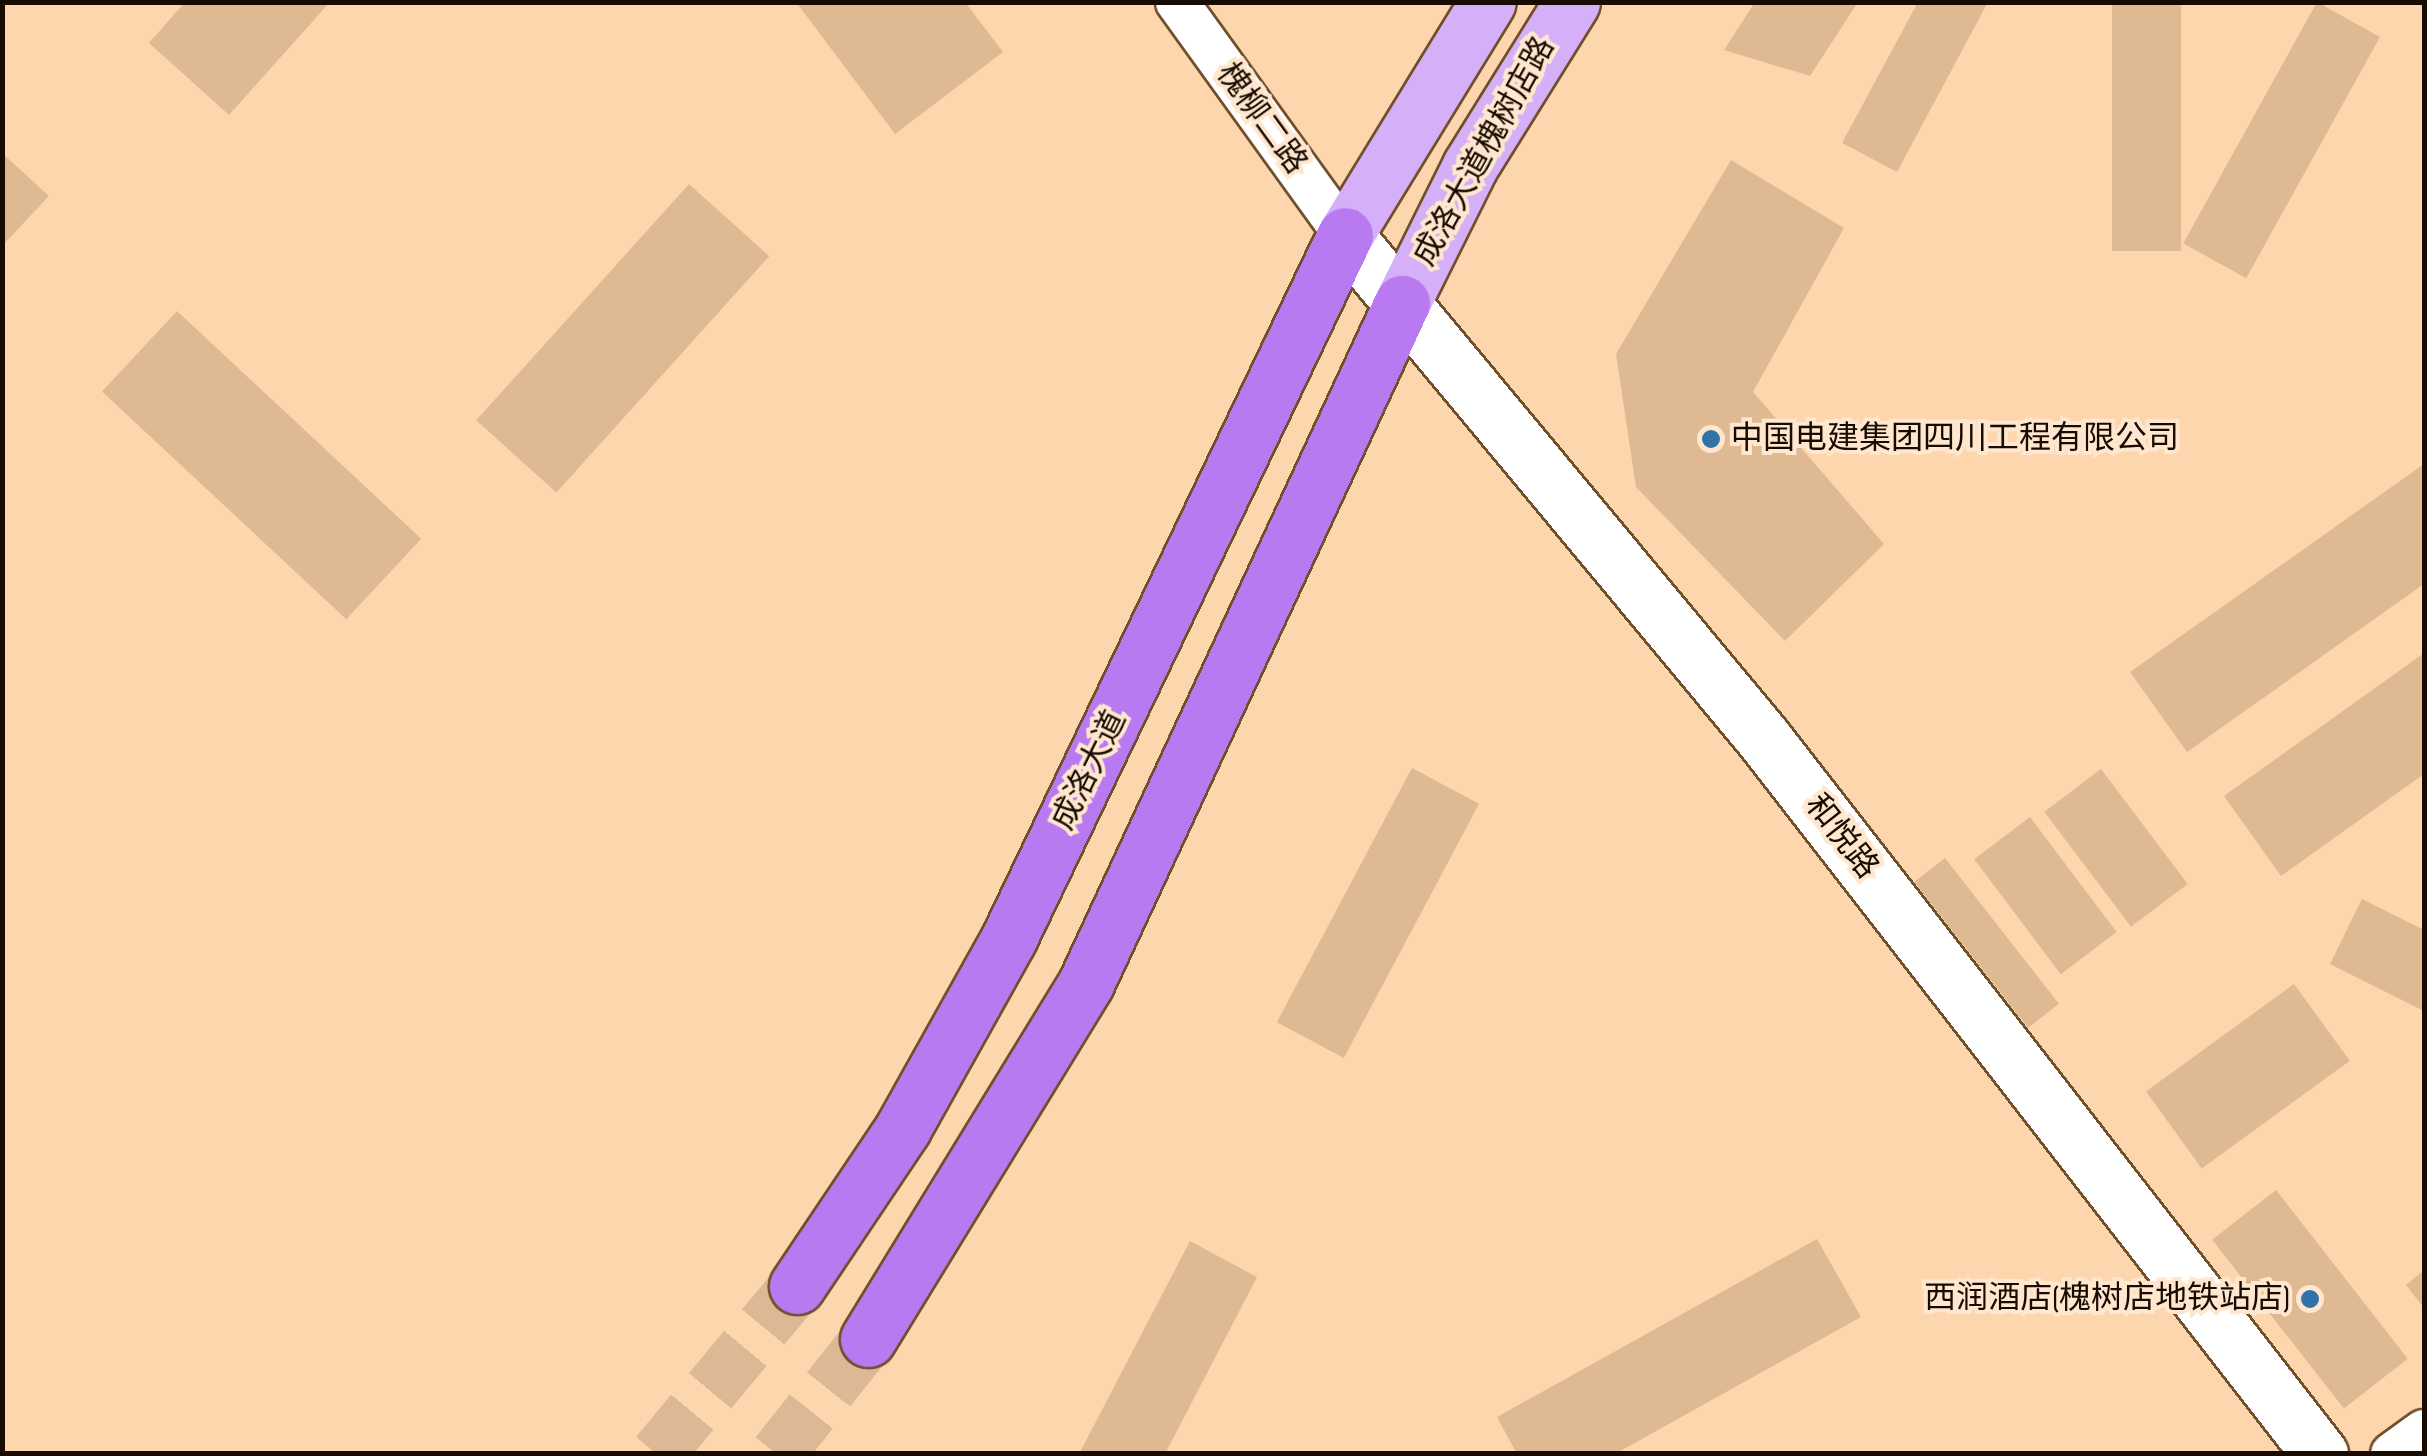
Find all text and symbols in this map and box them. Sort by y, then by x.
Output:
street label: 成洛大道槐树店路 [1406,31,1564,273]
street label: 槐柳二路 [1208,56,1314,182]
place label: 中国电建集团四川工程有限公司 [1731,420,2179,458]
marker: 中国电建集团四川工程有限公司 [1700,428,1722,450]
street label: 成洛大道 [1045,705,1135,837]
street label: 和悦路 [1796,787,1886,887]
place label: 西润酒店(槐树店地铁站店) [1924,1280,2290,1318]
marker: 西润酒店(槐树店地铁站店) [2299,1288,2321,1310]

